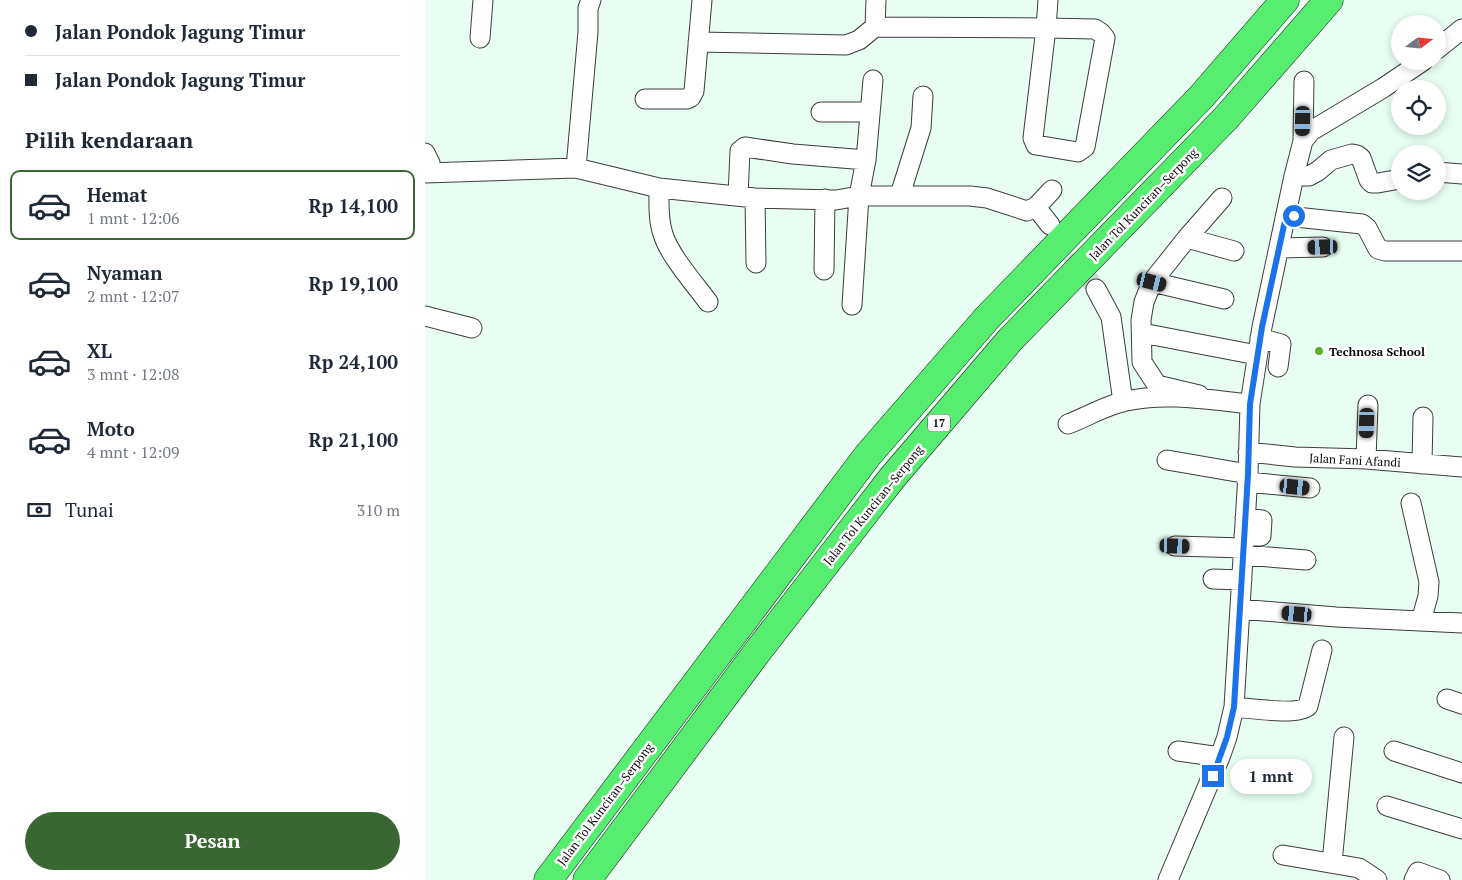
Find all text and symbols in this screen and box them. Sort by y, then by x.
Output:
north arrow [1391,15,1446,70]
map controls [1391,15,1446,200]
text: Jalan Pondok Jagung Timur [55,19,305,44]
text: Jalan Pondok Jagung Timur [55,67,305,92]
button: locate [1391,80,1446,135]
car [1295,106,1310,136]
text: Pilih kendaraan [25,125,193,154]
street label: Jalan Tol Kunciran–Serpong [1086,144,1201,263]
button: layers [1391,145,1446,200]
text: Hemat [87,182,148,207]
icon: car [27,183,72,228]
text: Rp 14,100 [309,193,398,218]
route start [1283,205,1305,227]
text: 1 mnt · 12:06 [87,207,180,229]
car [1307,239,1338,255]
text: Nyaman [87,260,162,285]
icon: car [27,261,72,306]
text: Rp 19,100 [309,271,398,296]
car [1135,271,1168,293]
text: 2 mnt · 12:07 [87,285,180,307]
text: XL [87,338,112,363]
icon: car [27,339,72,384]
place label: Technosa School [1329,344,1425,359]
marker: Technosa School [1313,345,1325,357]
text: Rp 24,100 [309,349,398,374]
text: 3 mnt · 12:08 [87,363,180,385]
car [1358,408,1375,438]
road number: 17 [928,414,950,432]
text: Moto [87,416,135,441]
icon: car [27,417,72,462]
text: Rp 21,100 [309,427,398,452]
text: 4 mnt · 12:09 [87,441,180,463]
street label: Jalan Tol Kunciran–Serpong [820,441,926,568]
street label: Jalan Fani Afandi [1309,450,1402,470]
car [1279,478,1310,496]
icon: cash [25,496,53,524]
text: Tunai [65,497,114,522]
text: 310 m [357,499,400,521]
car [1159,538,1190,554]
car [1281,605,1312,623]
street label: Jalan Tol Kunciran–Serpong [554,739,657,868]
callout: 1 mnt [1231,758,1313,794]
route end [1202,765,1224,787]
text: 1 mnt [1249,765,1293,787]
button: Pesan [25,812,400,870]

